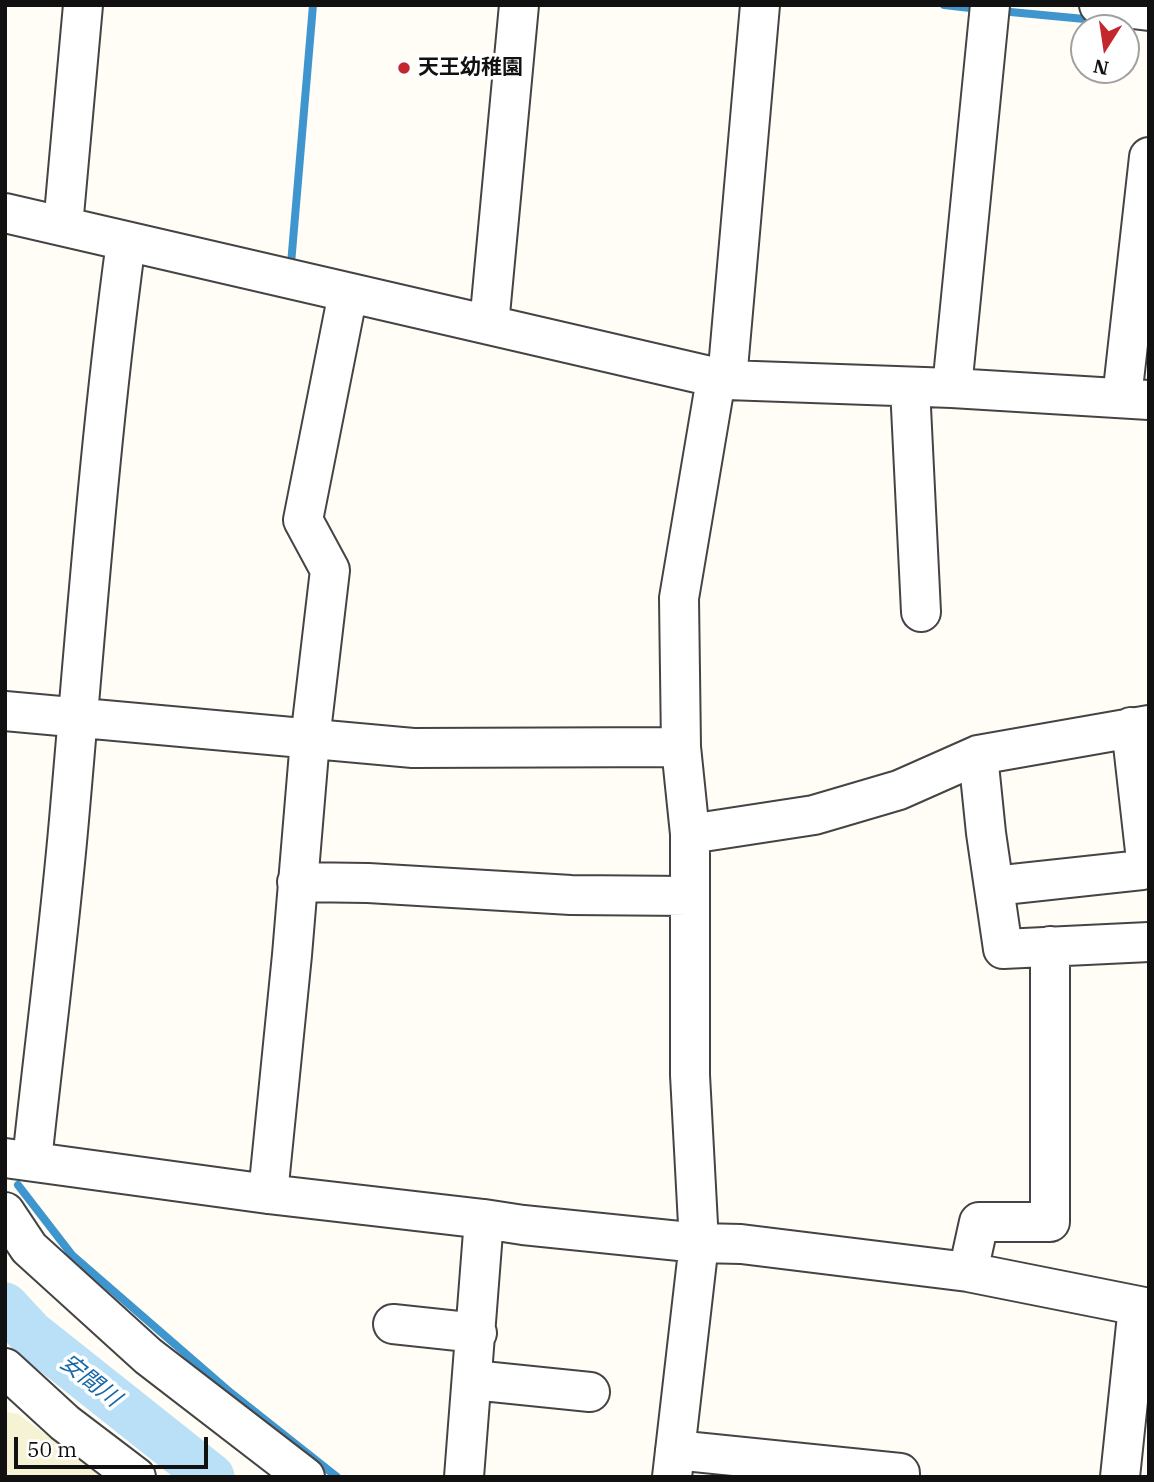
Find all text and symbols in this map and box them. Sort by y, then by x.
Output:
north arrow [1070,14,1140,84]
text: N [1091,54,1111,81]
place label: 天王幼稚園 [418,55,523,81]
marker: 天王幼稚園 [396,60,412,76]
water label: 安間川 [54,1349,126,1413]
scale bar [18,1422,212,1466]
text: 50 m [27,1435,77,1463]

